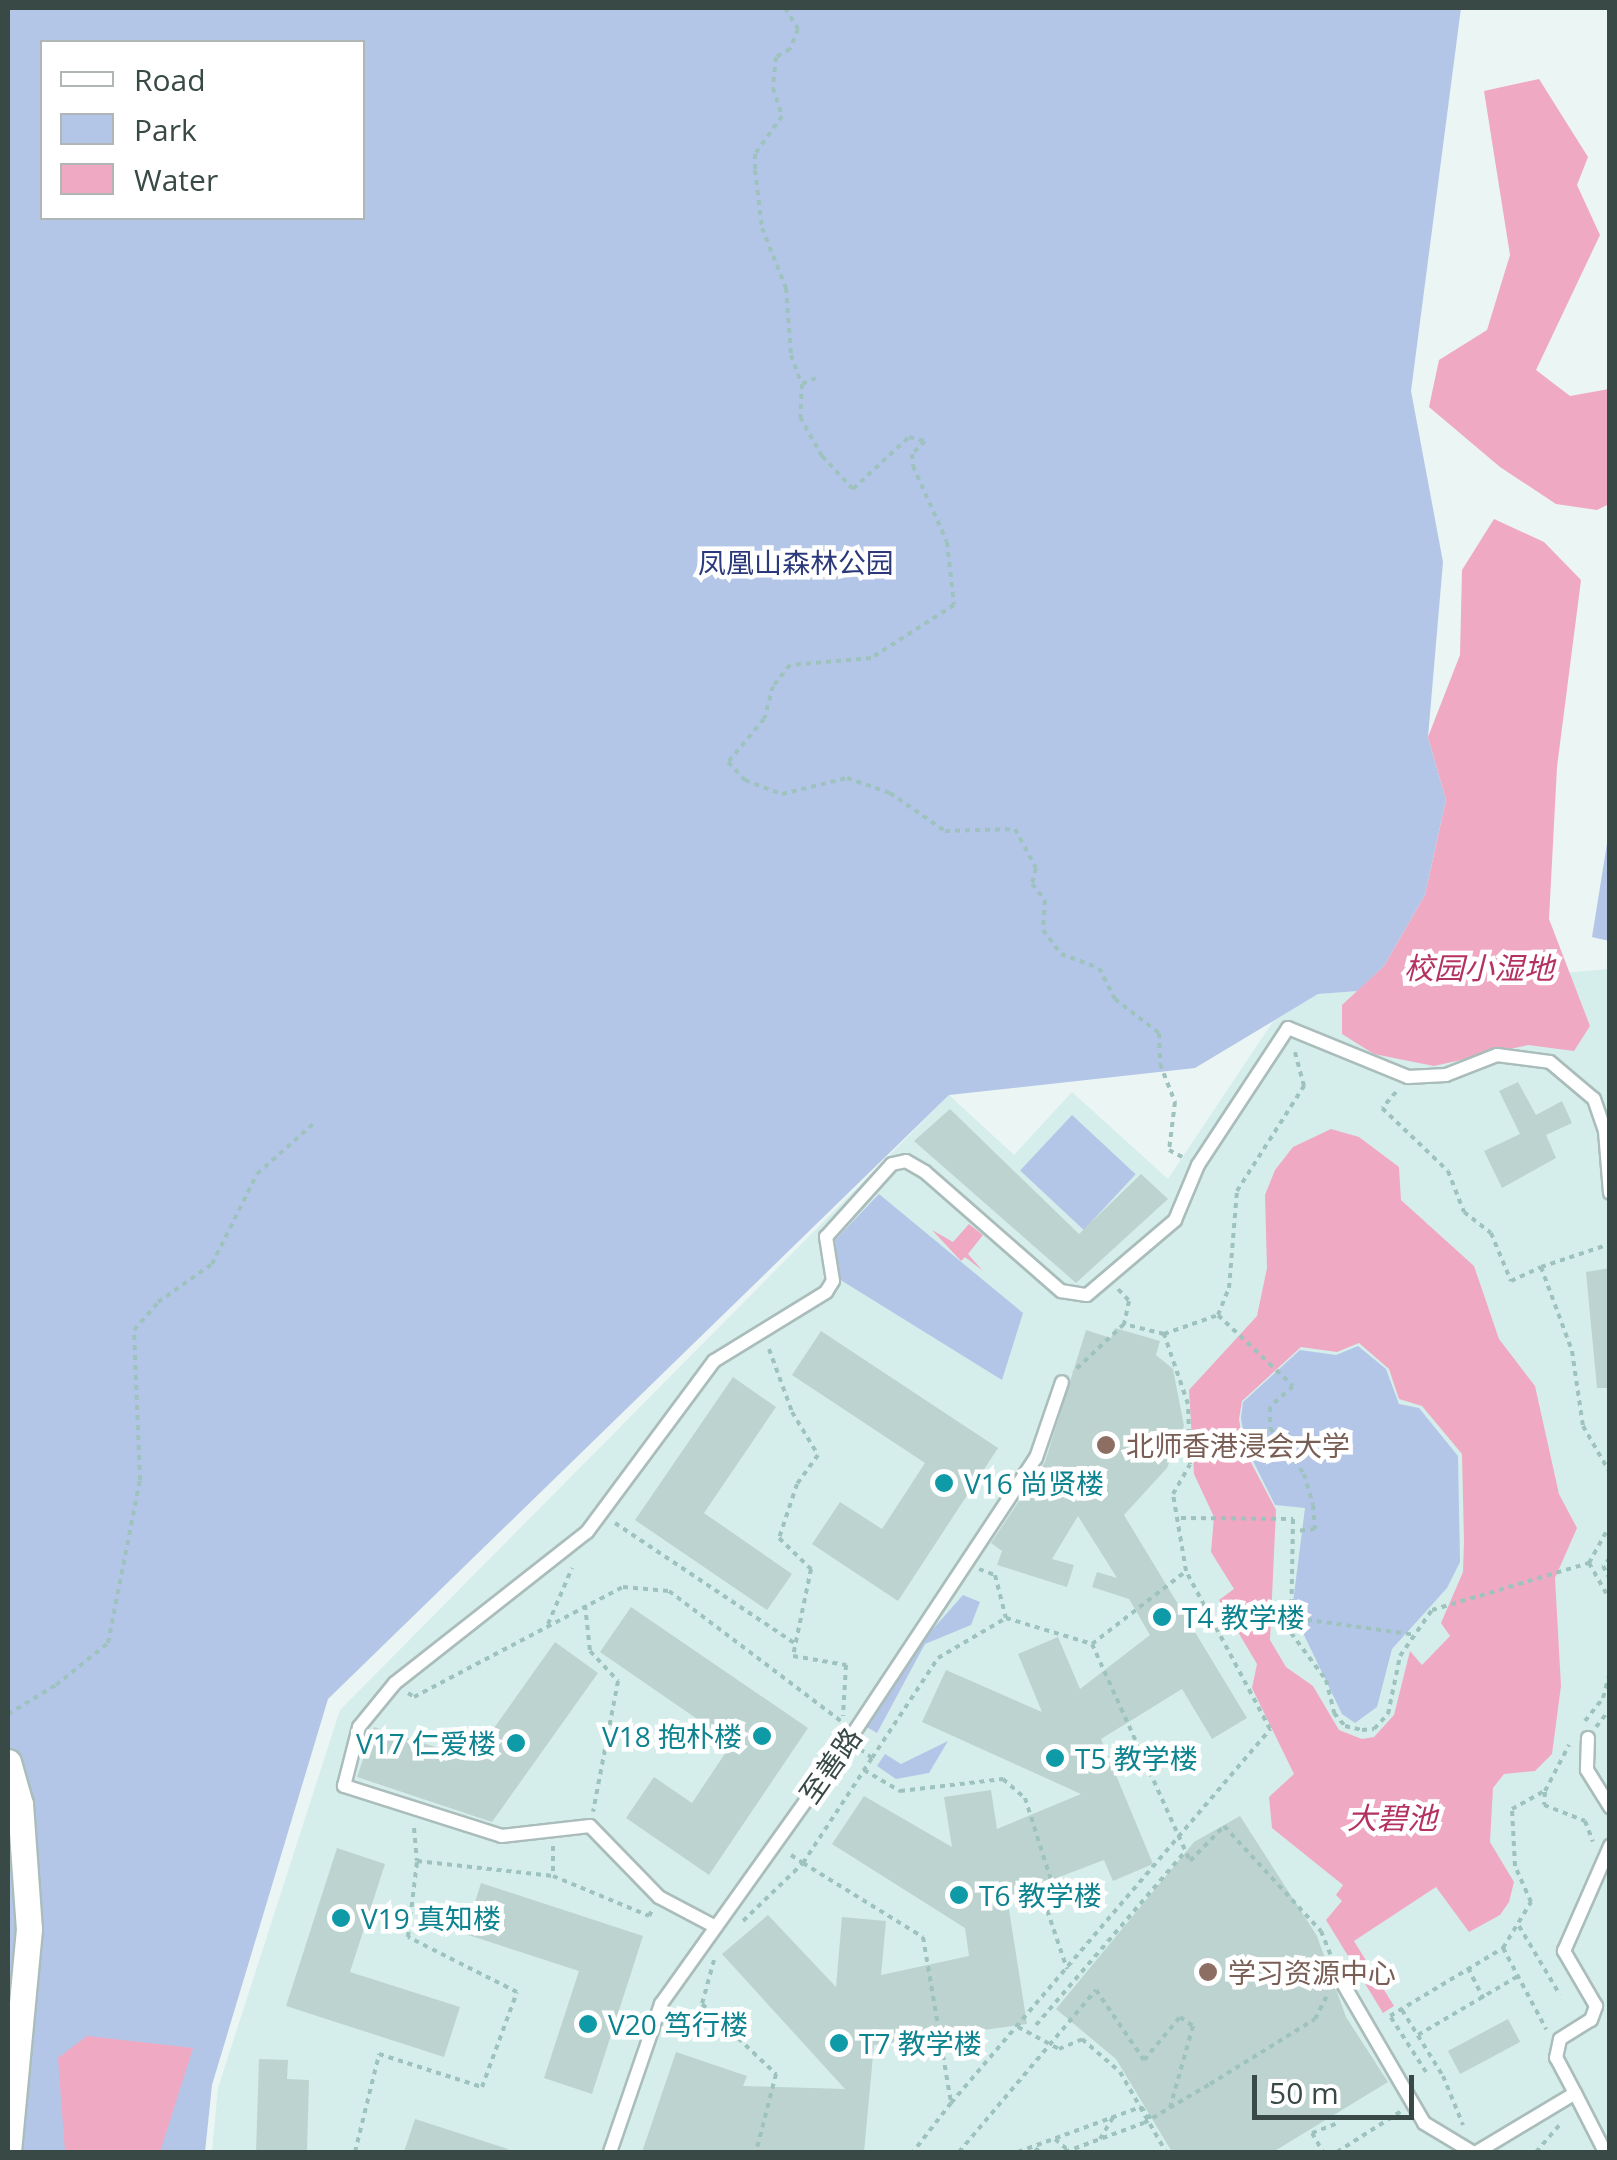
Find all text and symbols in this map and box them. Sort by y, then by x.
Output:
legend [40,40,365,220]
text: Road [134,59,206,100]
text: Park [134,109,197,150]
text: Water [134,159,218,200]
park label: 凤凰山森林公园 [698,545,894,579]
water label: 校园小湿地 [1404,950,1554,986]
place label: 北师香港浸会大学 [1126,1428,1350,1462]
marker: 北师香港浸会大学 [1095,1434,1117,1456]
place label: V16 尚贤楼 [964,1466,1104,1500]
marker: V16 尚贤楼 [933,1472,955,1494]
place label: T4 教学楼 [1182,1600,1305,1634]
marker: T4 教学楼 [1151,1606,1173,1628]
place label: V18 抱朴楼 [602,1719,742,1753]
street label: 至善路 [792,1721,868,1809]
marker: V18 抱朴楼 [751,1725,773,1747]
place label: V17 仁爱楼 [356,1726,496,1760]
marker: V17 仁爱楼 [505,1732,527,1754]
place label: T5 教学楼 [1075,1741,1198,1775]
marker: T5 教学楼 [1044,1747,1066,1769]
water label: 大碧池 [1347,1800,1437,1836]
place label: T6 教学楼 [979,1878,1102,1912]
marker: T6 教学楼 [948,1884,970,1906]
place label: V19 真知楼 [361,1901,501,1935]
marker: V19 真知楼 [330,1907,352,1929]
place label: 学习资源中心 [1228,1955,1396,1989]
marker: 学习资源中心 [1197,1961,1219,1983]
place label: V20 笃行楼 [608,2007,748,2041]
marker: V20 笃行楼 [577,2013,599,2035]
place label: T7 教学楼 [859,2026,982,2060]
marker: T7 教学楼 [828,2032,850,2054]
scale bar [1257,2055,1420,2117]
text: 50 m [1269,2072,1339,2113]

